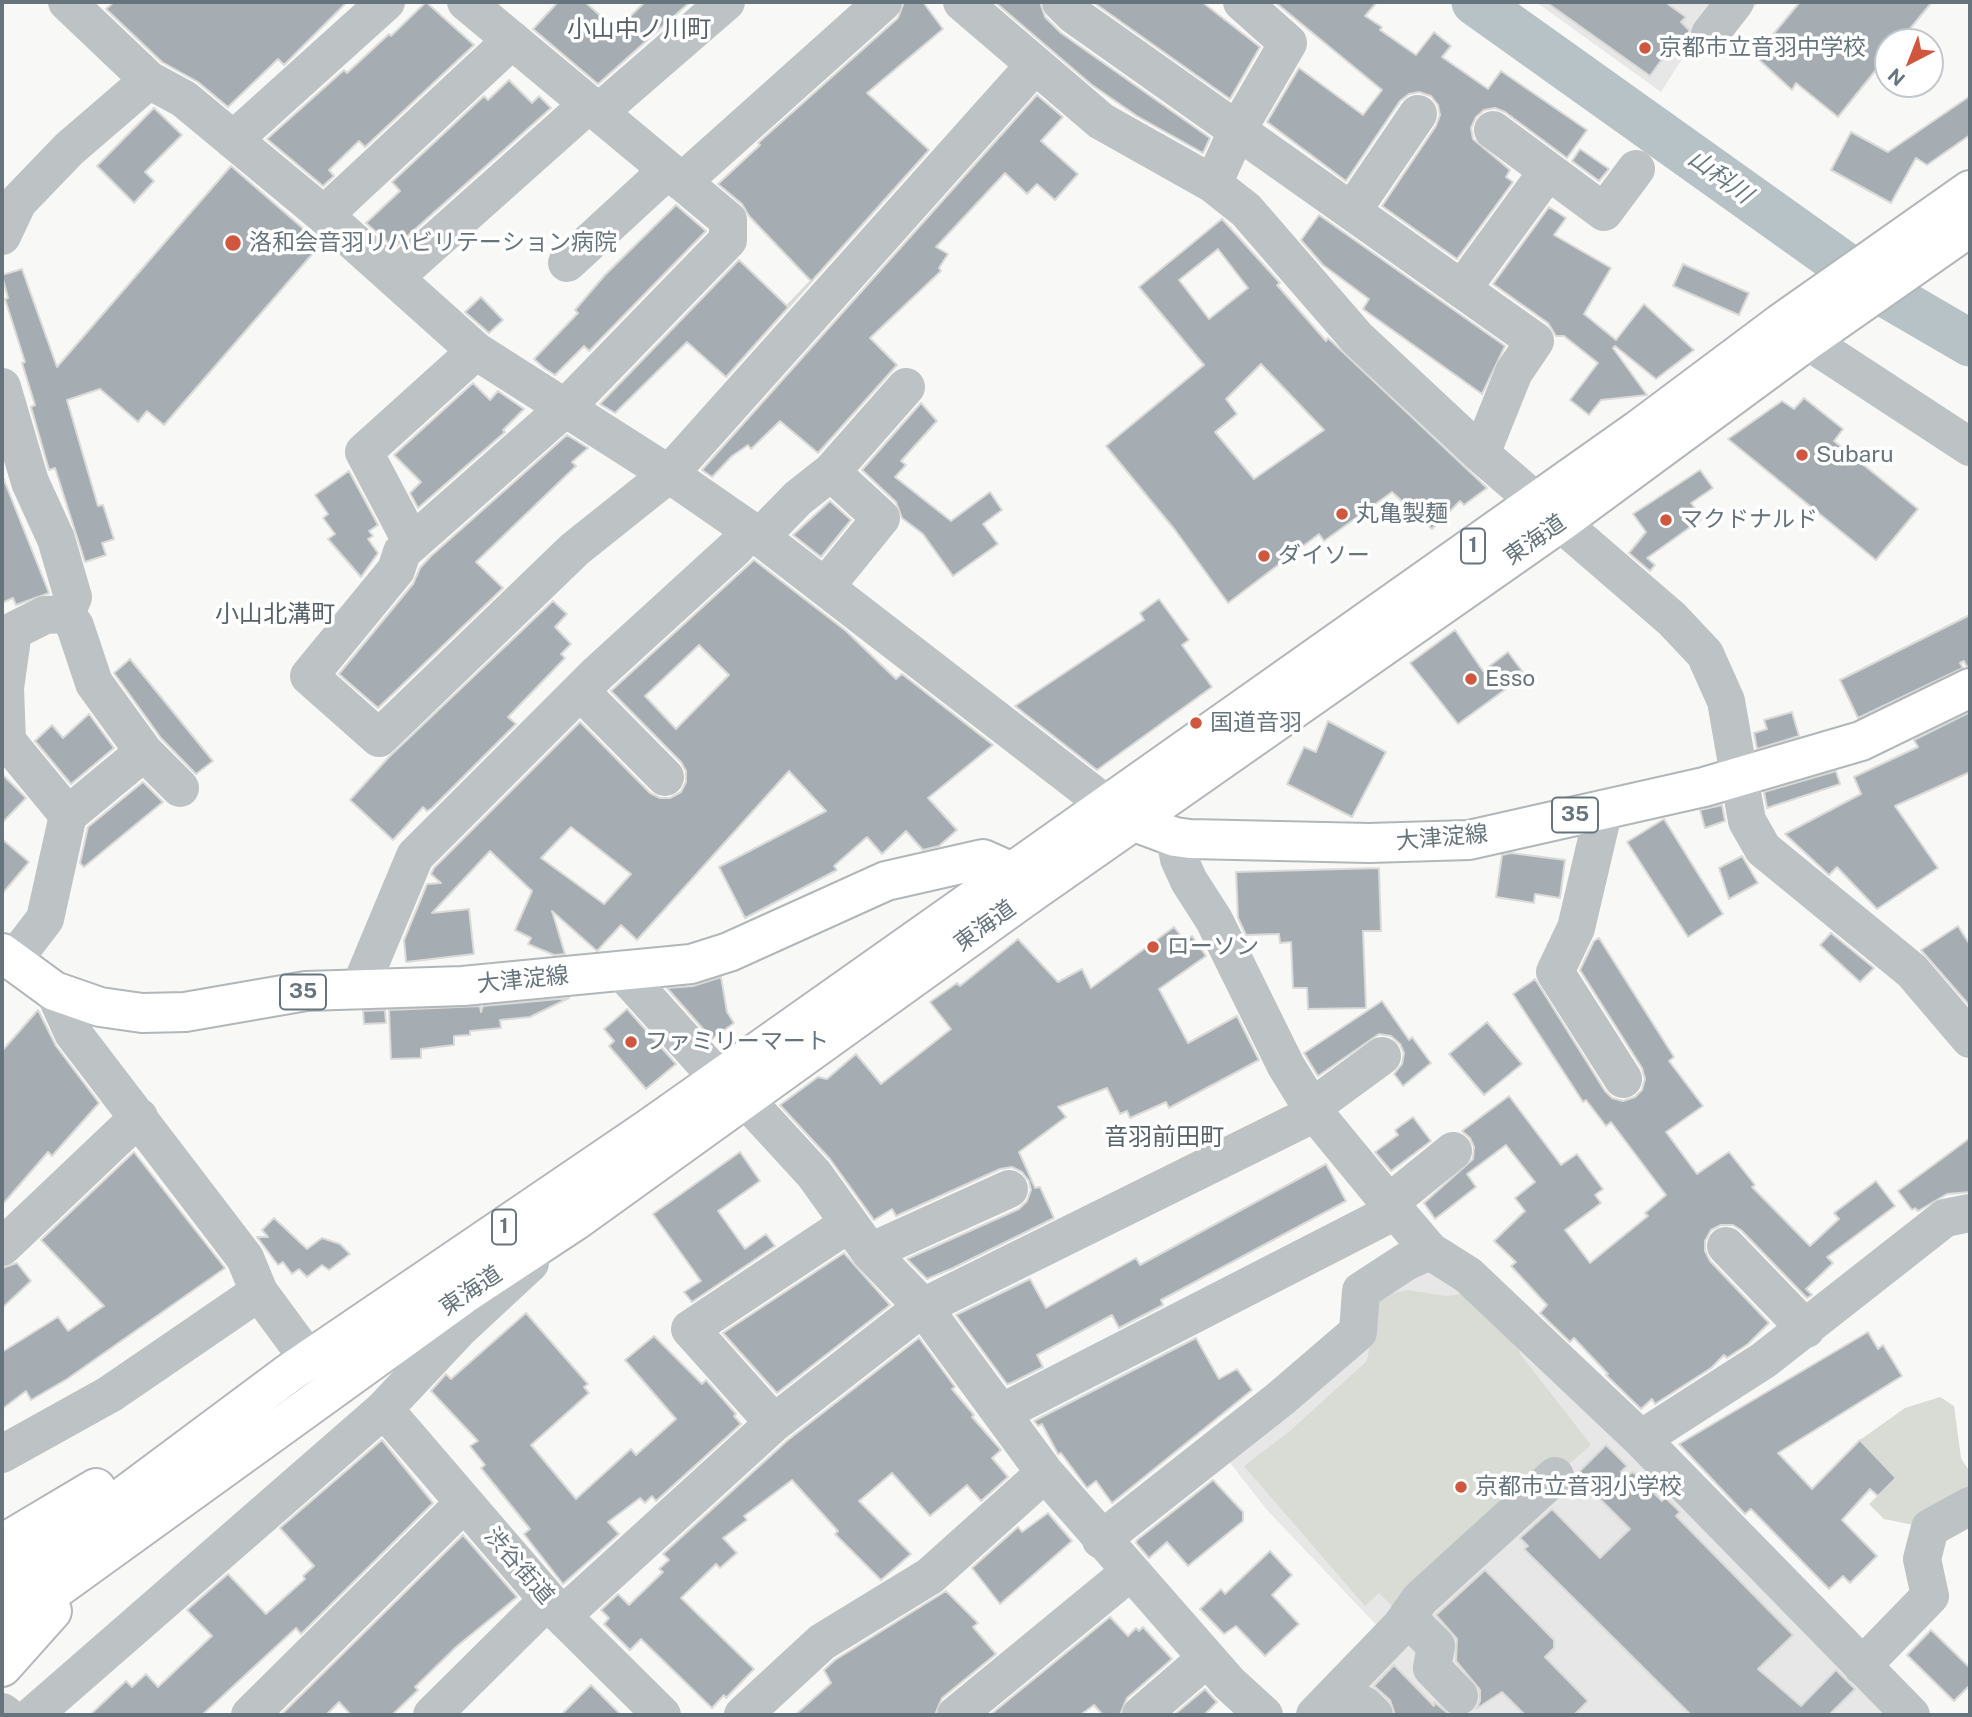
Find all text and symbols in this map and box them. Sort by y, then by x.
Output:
district label: 小山中ノ川町 [567,16,711,44]
north arrow [1874,28,1944,98]
place label: 京都市立音羽中学校 [1659,34,1866,62]
marker: 京都市立音羽中学校 [1637,40,1653,56]
text: N [1883,64,1909,90]
water label: 山科川 [1682,144,1758,210]
place label: 洛和会音羽リハビリテーション病院 [249,229,617,257]
marker: 洛和会音羽リハビリテーション病院 [223,233,243,253]
place label: Subaru [1816,441,1894,469]
marker: Subaru [1794,447,1810,463]
place label: 丸亀製麺 [1356,500,1448,528]
marker: 丸亀製麺 [1334,506,1350,522]
place label: マクドナルド [1680,506,1818,534]
street label: 東海道 [1499,509,1571,571]
marker: マクドナルド [1658,512,1674,528]
road number: 1 [1461,528,1485,564]
place label: ダイソー [1278,542,1370,570]
marker: ダイソー [1256,548,1272,564]
district label: 小山北溝町 [215,601,335,629]
place label: Esso [1485,665,1535,693]
marker: Esso [1463,671,1479,687]
place label: 国道音羽 [1210,709,1302,737]
marker: 国道音羽 [1188,715,1204,731]
road number: 35 [1552,798,1598,832]
street label: 大津淀線 [1395,820,1489,856]
street label: 東海道 [949,895,1021,957]
place label: ローソン [1167,933,1259,961]
marker: ローソン [1145,939,1161,955]
street label: 大津淀線 [476,961,570,999]
road number: 35 [280,974,326,1010]
place label: ファミリーマート [645,1028,829,1056]
marker: ファミリーマート [623,1034,639,1050]
district label: 音羽前田町 [1104,1124,1224,1152]
road number: 1 [492,1210,516,1244]
street label: 東海道 [435,1260,507,1322]
place label: 京都市立音羽小学校 [1475,1473,1682,1501]
marker: 京都市立音羽小学校 [1453,1479,1469,1495]
street label: 渋谷街道 [478,1522,560,1610]

